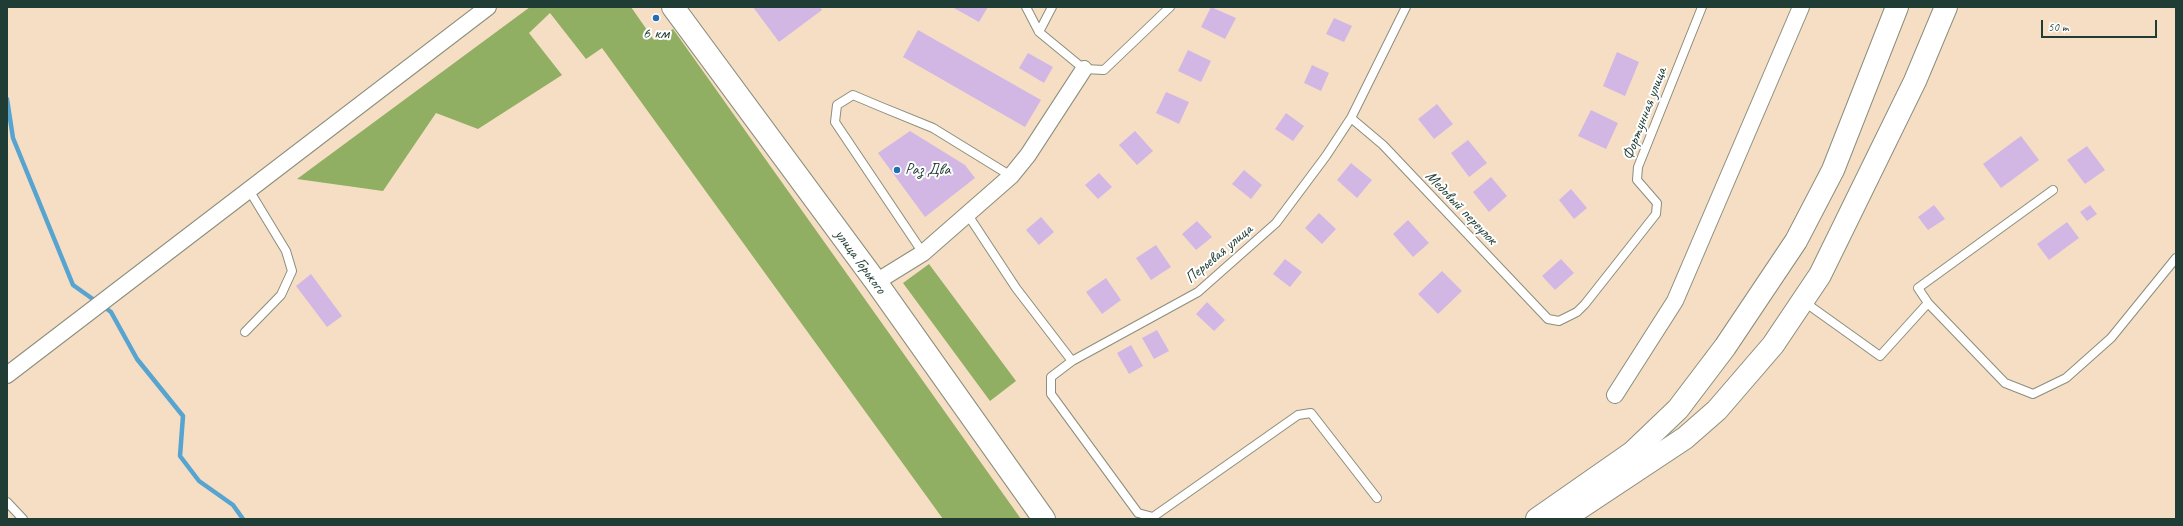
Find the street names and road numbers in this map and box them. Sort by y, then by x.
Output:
street label: Фортунная улица [1619,65,1671,163]
street label: Медовый переулок [1421,167,1501,249]
street label: Перьевая улица [1181,220,1257,288]
street label: улица Горького [830,226,890,298]

